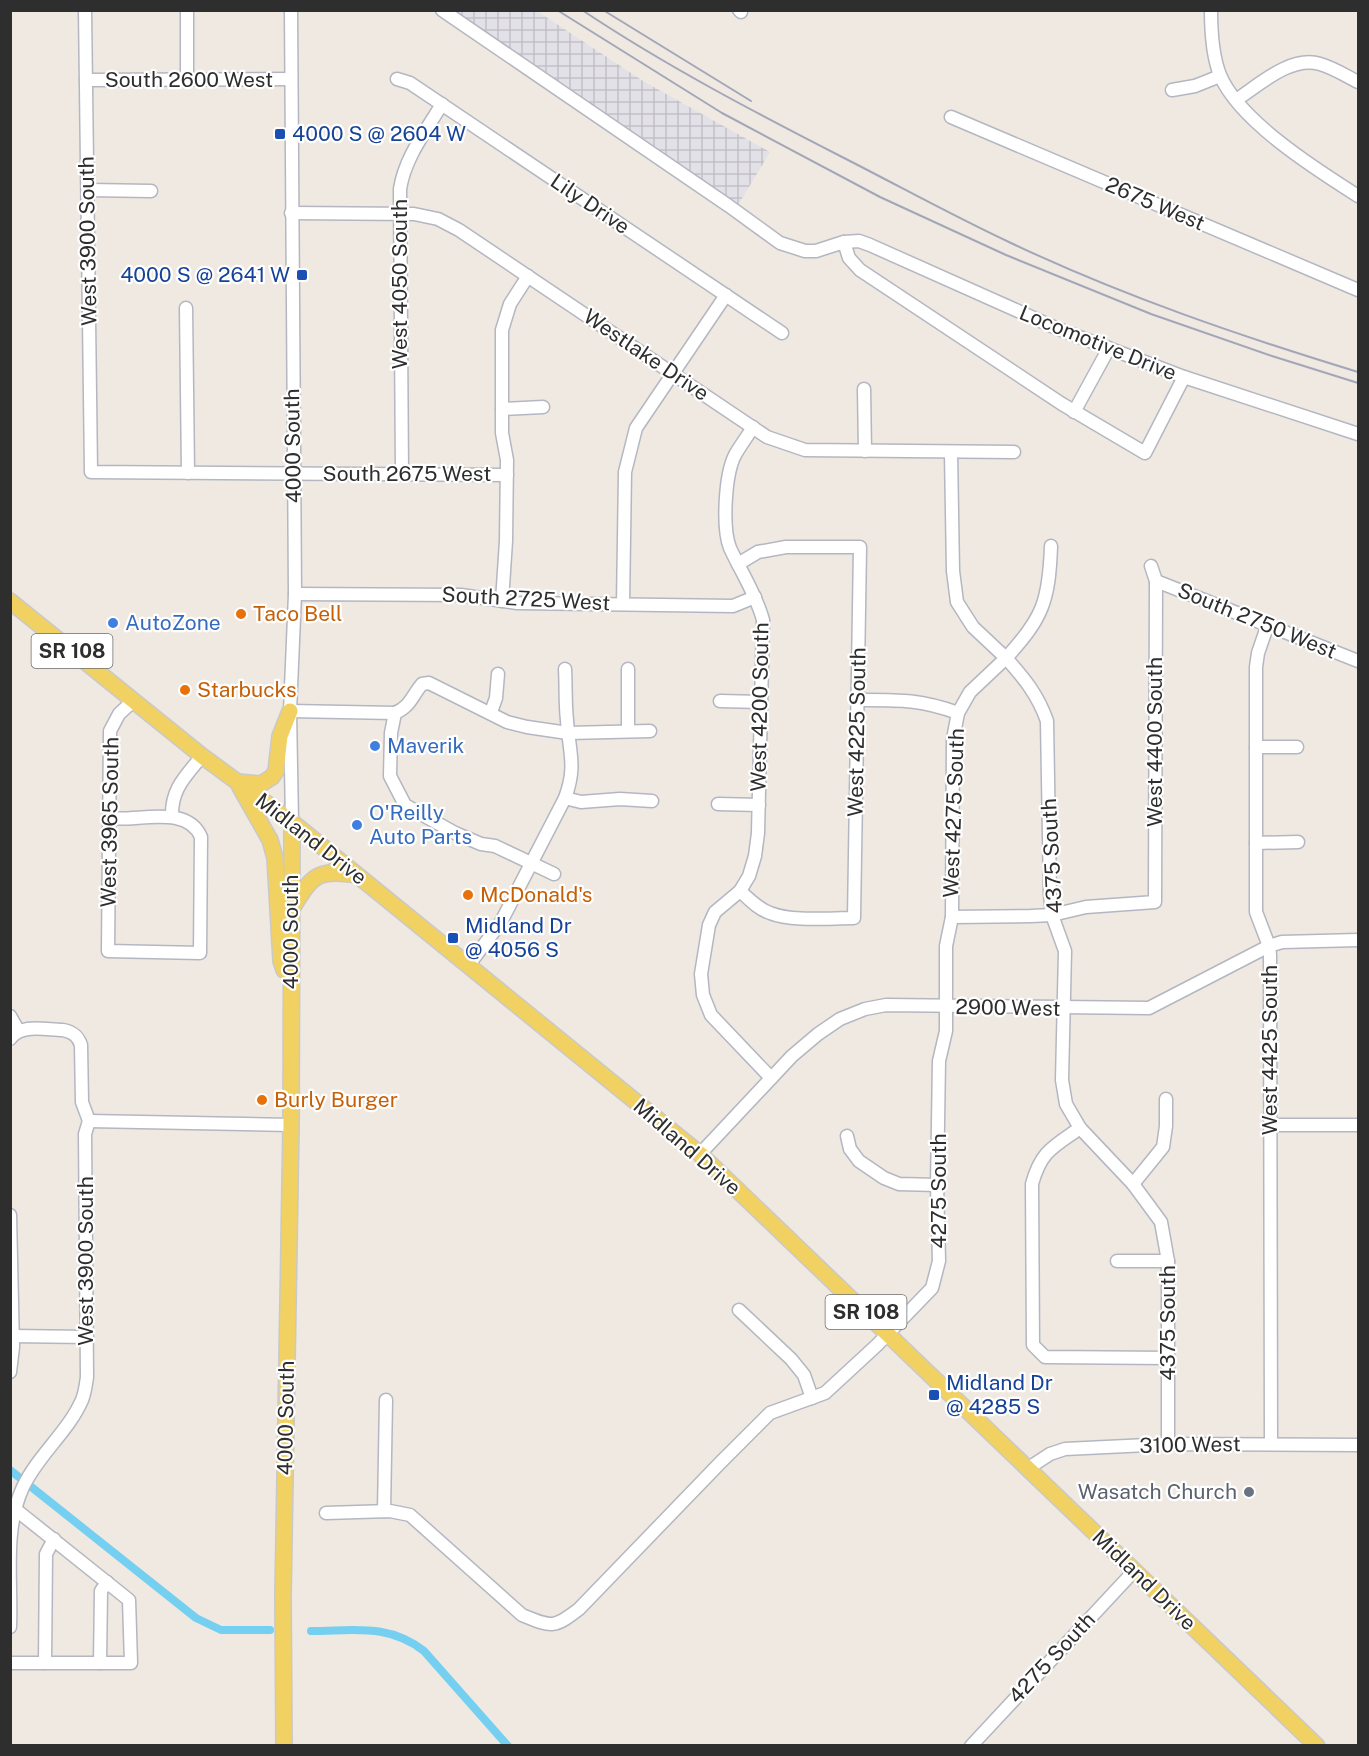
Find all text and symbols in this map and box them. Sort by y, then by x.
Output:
street label: South 2600 West [105,67,273,92]
place label: 4000 S @ 2604 W [292,121,466,146]
marker: 4000 S @ 2604 W [273,127,287,141]
street label: West 3900 South [74,156,101,326]
street label: Lily Drive [546,168,635,239]
street label: 2675 West [1102,171,1209,236]
street label: West 4050 South [387,199,412,369]
place label: 4000 S @ 2641 W [120,262,290,287]
marker: 4000 S @ 2641 W [295,268,309,282]
street label: Locomotive Drive [1016,300,1180,385]
street label: Westlake Drive [579,303,714,406]
street label: 4000 South [279,388,306,504]
street label: South 2675 West [323,461,491,486]
street label: South 2750 West [1174,577,1340,664]
street label: South 2725 West [441,582,611,615]
place label: Taco Bell [253,601,342,626]
marker: Taco Bell [234,607,248,621]
place label: AutoZone [125,610,221,635]
marker: AutoZone [106,616,120,630]
street label: West 4200 South [746,622,773,792]
road number: SR 108 [32,634,112,668]
street label: West 4225 South [843,647,870,817]
street label: West 4400 South [1142,657,1167,827]
place label: Starbucks [197,677,297,702]
marker: Starbucks [178,683,192,697]
street label: West 4275 South [938,728,969,898]
place label: Maverik [387,733,465,758]
street label: West 3965 South [96,736,123,908]
marker: Maverik [368,739,382,753]
street label: Midland Drive [251,787,372,890]
street label: 4375 South [1036,798,1067,914]
place label: O'Reilly Auto Parts [369,800,472,849]
marker: O'Reilly Auto Parts [350,818,364,832]
street label: 4000 South [278,875,303,989]
place label: McDonald's [480,882,592,907]
marker: McDonald's [461,888,475,902]
place label: Midland Dr @ 4056 S [465,913,572,962]
marker: Midland Dr @ 4056 S [446,931,460,945]
street label: West 4425 South [1257,965,1282,1135]
street label: 2900 West [955,994,1061,1021]
place label: Burly Burger [274,1087,398,1112]
marker: Burly Burger [255,1093,269,1107]
street label: Midland Drive [628,1093,746,1200]
street label: 4275 South [926,1133,951,1249]
street label: West 3900 South [73,1176,98,1346]
street label: 4375 South [1155,1265,1180,1381]
road number: SR 108 [826,1295,906,1329]
street label: 4000 South [272,1360,299,1476]
place label: Midland Dr @ 4285 S [946,1370,1053,1419]
marker: Midland Dr @ 4285 S [927,1388,941,1402]
street label: 3100 West [1139,1431,1241,1458]
place label: Wasatch Church [1078,1479,1237,1504]
marker: Wasatch Church [1242,1485,1256,1499]
street label: Midland Drive [1087,1524,1201,1635]
street label: 4275 South [1003,1607,1100,1708]

